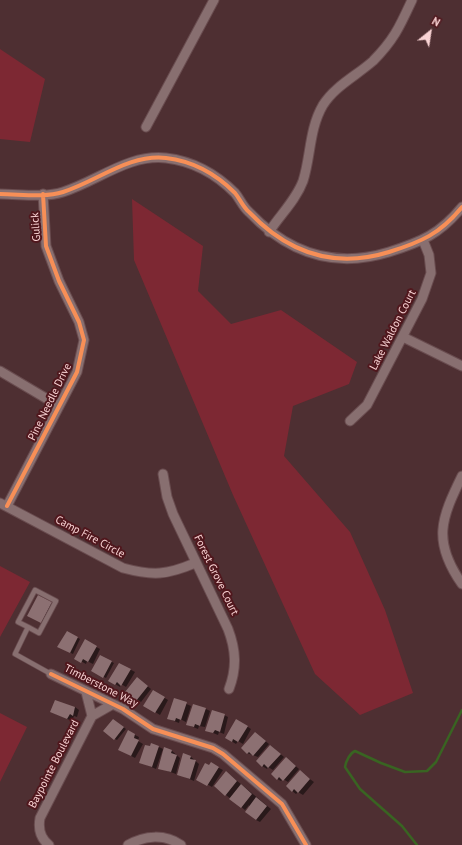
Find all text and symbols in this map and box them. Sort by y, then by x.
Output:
north arrow [410,12,450,52]
text: N [429,14,443,29]
street label: Gulick [28,212,44,242]
street label: Lake Waldon Court [367,288,419,372]
street label: Pine Needle Drive [26,361,74,443]
street label: Camp Fire Circle [53,513,127,561]
street label: Forest Grove Court [191,533,241,617]
street label: Timberstone Way [62,662,140,710]
street label: Baypointe Boulevard [26,718,82,810]

